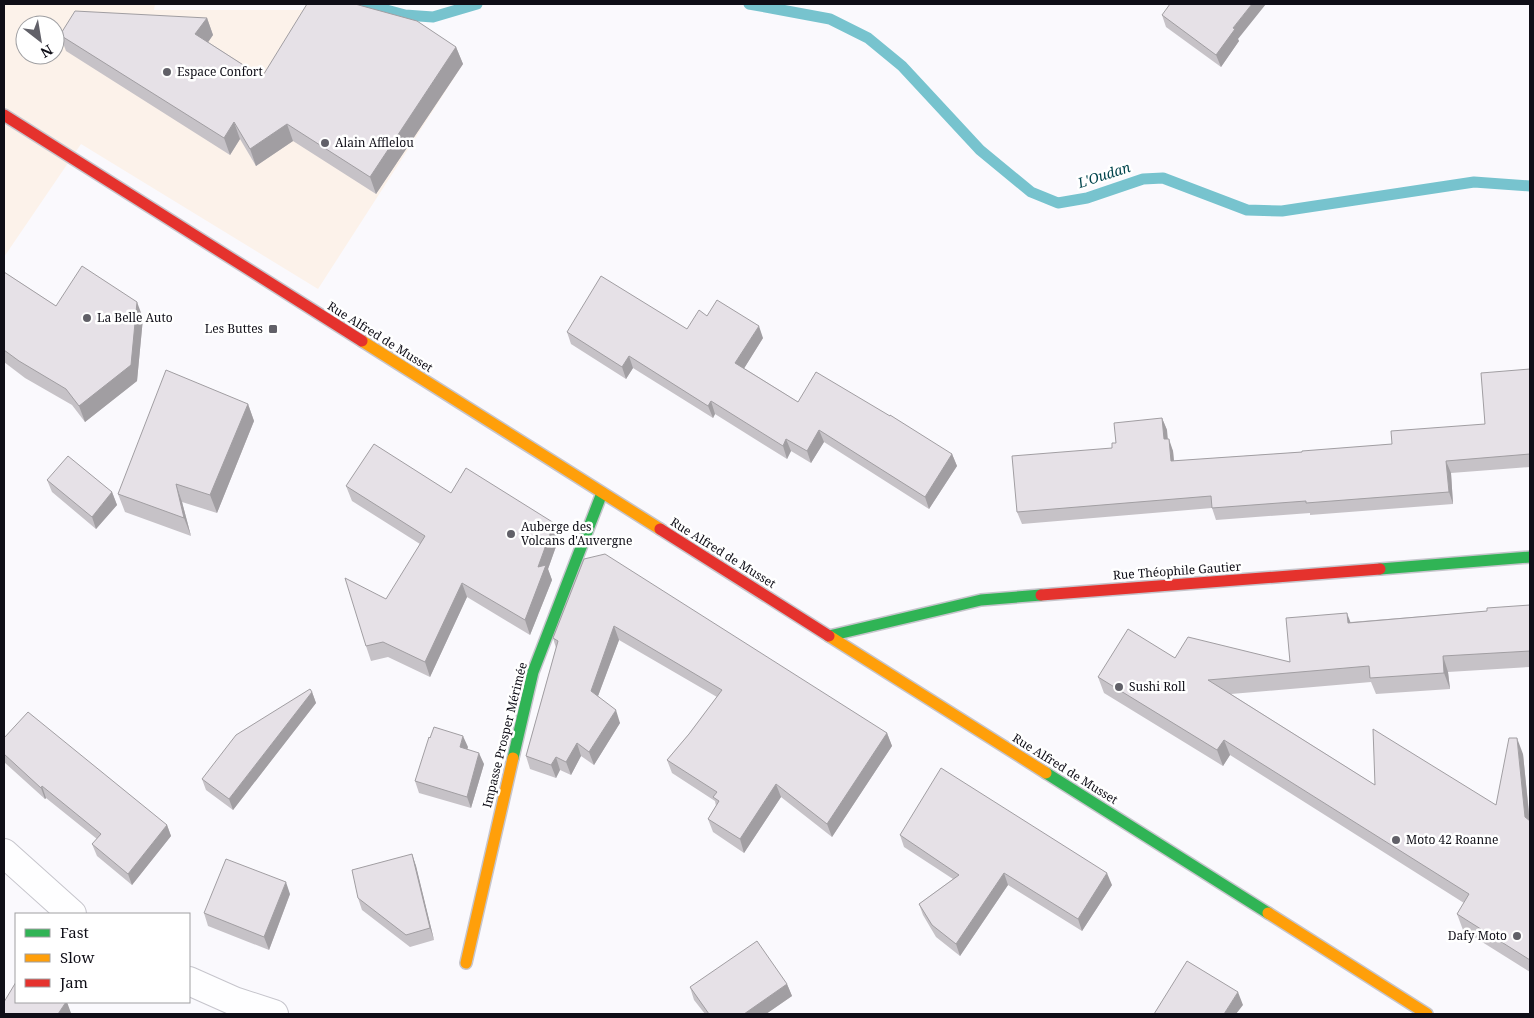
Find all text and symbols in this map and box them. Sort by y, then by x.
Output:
north arrow [15,15,65,65]
text: N [37,41,57,63]
place label: Espace Confort [177,63,263,80]
marker: Espace Confort [161,66,173,78]
place label: Alain Afflelou [335,134,414,151]
marker: Alain Afflelou [319,137,331,149]
water label: L'Oudan [1074,157,1133,192]
street label: Rue Alfred de Musset [324,297,436,376]
place label: La Belle Auto [97,309,173,326]
marker: La Belle Auto [81,312,93,324]
place label: Les Buttes [205,320,263,337]
marker: Les Buttes [267,323,279,335]
street label: Rue Alfred de Musset [667,513,779,592]
place label: Auberge des Volcans d'Auvergne [521,518,632,549]
marker: Auberge des Volcans d'Auvergne [505,528,517,540]
street label: Rue Théophile Gautier [1112,558,1242,583]
street label: Impasse Prosper Mérimée [478,660,531,809]
place label: Sushi Roll [1129,678,1186,695]
marker: Sushi Roll [1113,681,1125,693]
street label: Rue Alfred de Musset [1009,729,1121,808]
place label: Moto 42 Roanne [1406,831,1498,848]
marker: Moto 42 Roanne [1390,834,1402,846]
legend [15,913,190,1003]
text: Fast [60,922,89,942]
place label: Dafy Moto [1448,927,1507,944]
marker: Dafy Moto [1511,930,1523,942]
text: Slow [60,947,94,967]
text: Jam [59,972,88,992]

